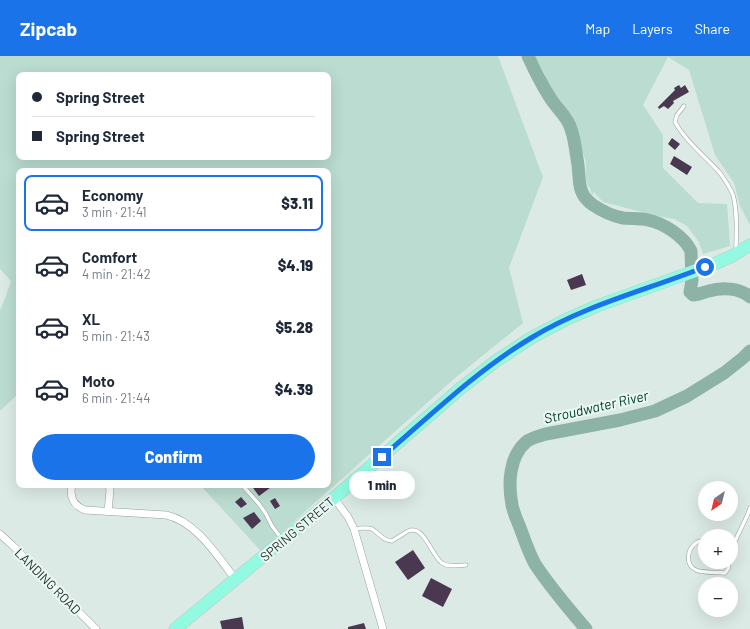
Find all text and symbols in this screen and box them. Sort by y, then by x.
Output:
text: Zipcab [20,17,77,40]
text: Map [585,20,610,37]
text: Layers [632,20,673,37]
text: Share [695,20,730,37]
text: Spring Street [56,88,145,106]
text: Spring Street [56,127,145,145]
icon: car [34,185,70,221]
text: Economy [82,186,143,204]
text: $3.11 [281,194,313,212]
text: 3 min · 21:41 [82,204,147,220]
icon: car [34,247,70,283]
text: Comfort [82,248,137,266]
text: $4.19 [278,256,313,274]
route start [696,258,714,276]
text: 4 min · 21:42 [82,266,151,282]
icon: car [34,309,70,345]
text: XL [82,310,100,328]
text: $5.28 [275,318,313,336]
text: 5 min · 21:43 [82,328,150,344]
icon: car [34,371,70,407]
text: Moto [82,372,115,390]
text: $4.39 [275,380,313,398]
water label: Stroudwater River [542,386,651,427]
text: 6 min · 21:44 [82,390,150,406]
button: Confirm [32,434,315,480]
route end [373,448,391,466]
callout: 1 min [349,471,415,499]
text: 1 min [368,477,396,493]
north arrow [698,481,738,521]
map controls [698,481,738,617]
street label: SPRING STREET [257,493,337,565]
button: + [698,529,738,569]
street label: LANDING ROAD [12,545,84,617]
button: − [698,577,738,617]

